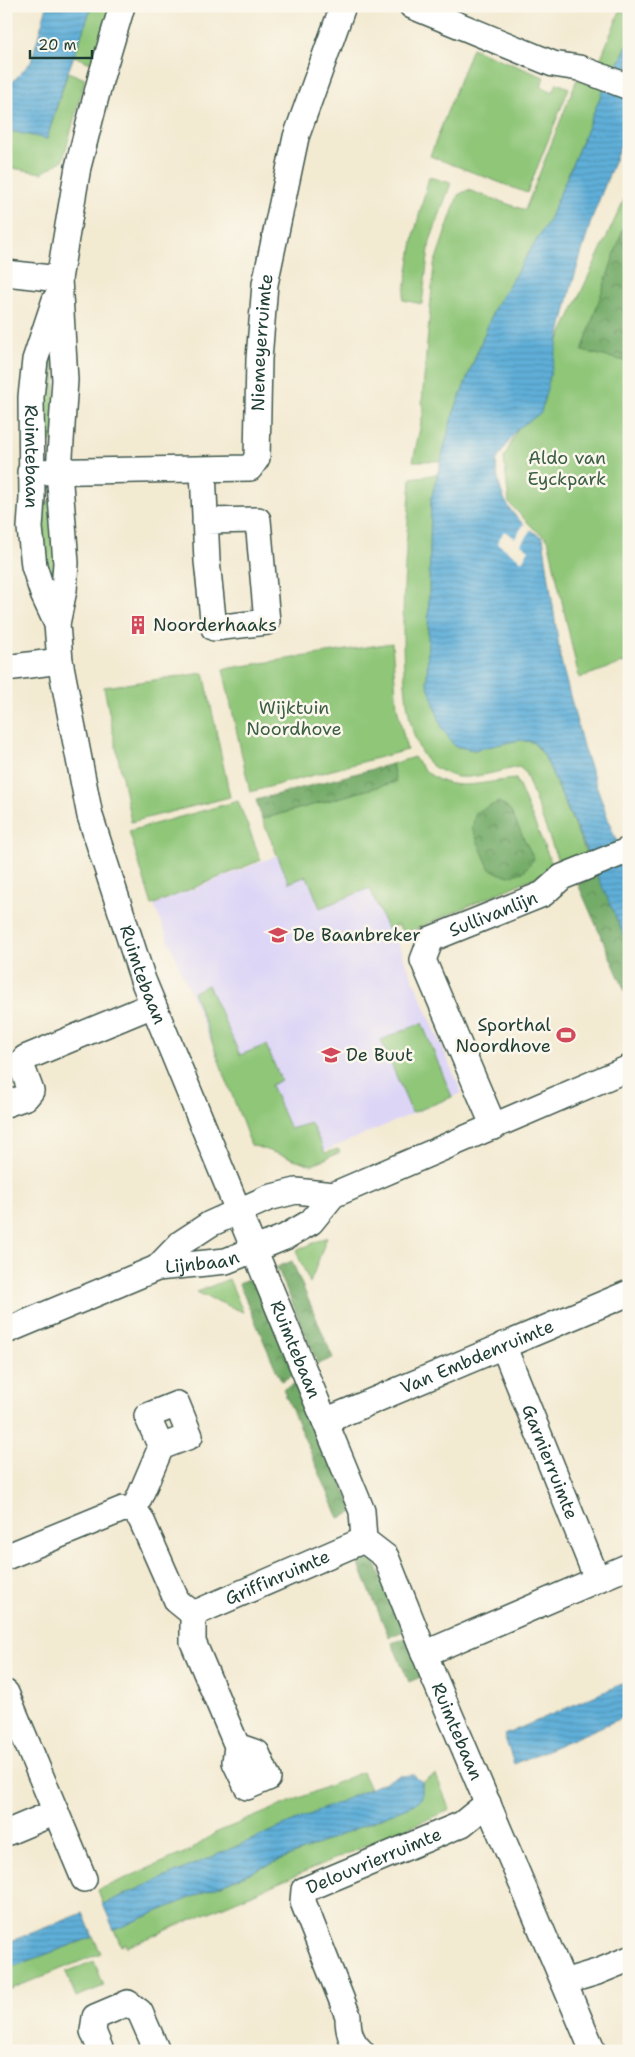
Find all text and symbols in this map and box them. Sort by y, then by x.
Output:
scale bar [30,28,92,60]
text: 20 m [38,35,77,55]
street label: Niemeyerruimte [246,271,279,412]
street label: Ruimtebaan [19,405,44,509]
park label: Aldo van Eyckpark [528,446,606,491]
place label: Noorderhaaks [153,613,277,637]
building icon: Noorderhaaks [127,614,149,636]
park label: Wijktuin Noordhove [246,696,342,741]
street label: Sullivanlijn [445,885,541,943]
street label: Ruimtebaan [114,922,172,1028]
place label: De Baanbreker [293,923,421,947]
school or university icon: De Baanbreker [267,924,289,946]
place label: Sporthal Noordhove [456,1013,552,1058]
sports icon: Sporthal Noordhove [555,1024,577,1046]
place label: De Buut [346,1043,413,1067]
school or university icon: De Buut [320,1044,342,1066]
street label: Lijnbaan [164,1245,243,1279]
street label: Ruimtebaan [265,1297,326,1402]
street label: Van Embdenruimte [397,1314,557,1400]
street label: Garnierruimte [516,1401,584,1523]
street label: Griffinruimte [221,1544,334,1611]
street label: Ruimtebaan [426,1679,488,1784]
street label: Delouvrierruimte [303,1822,445,1900]

